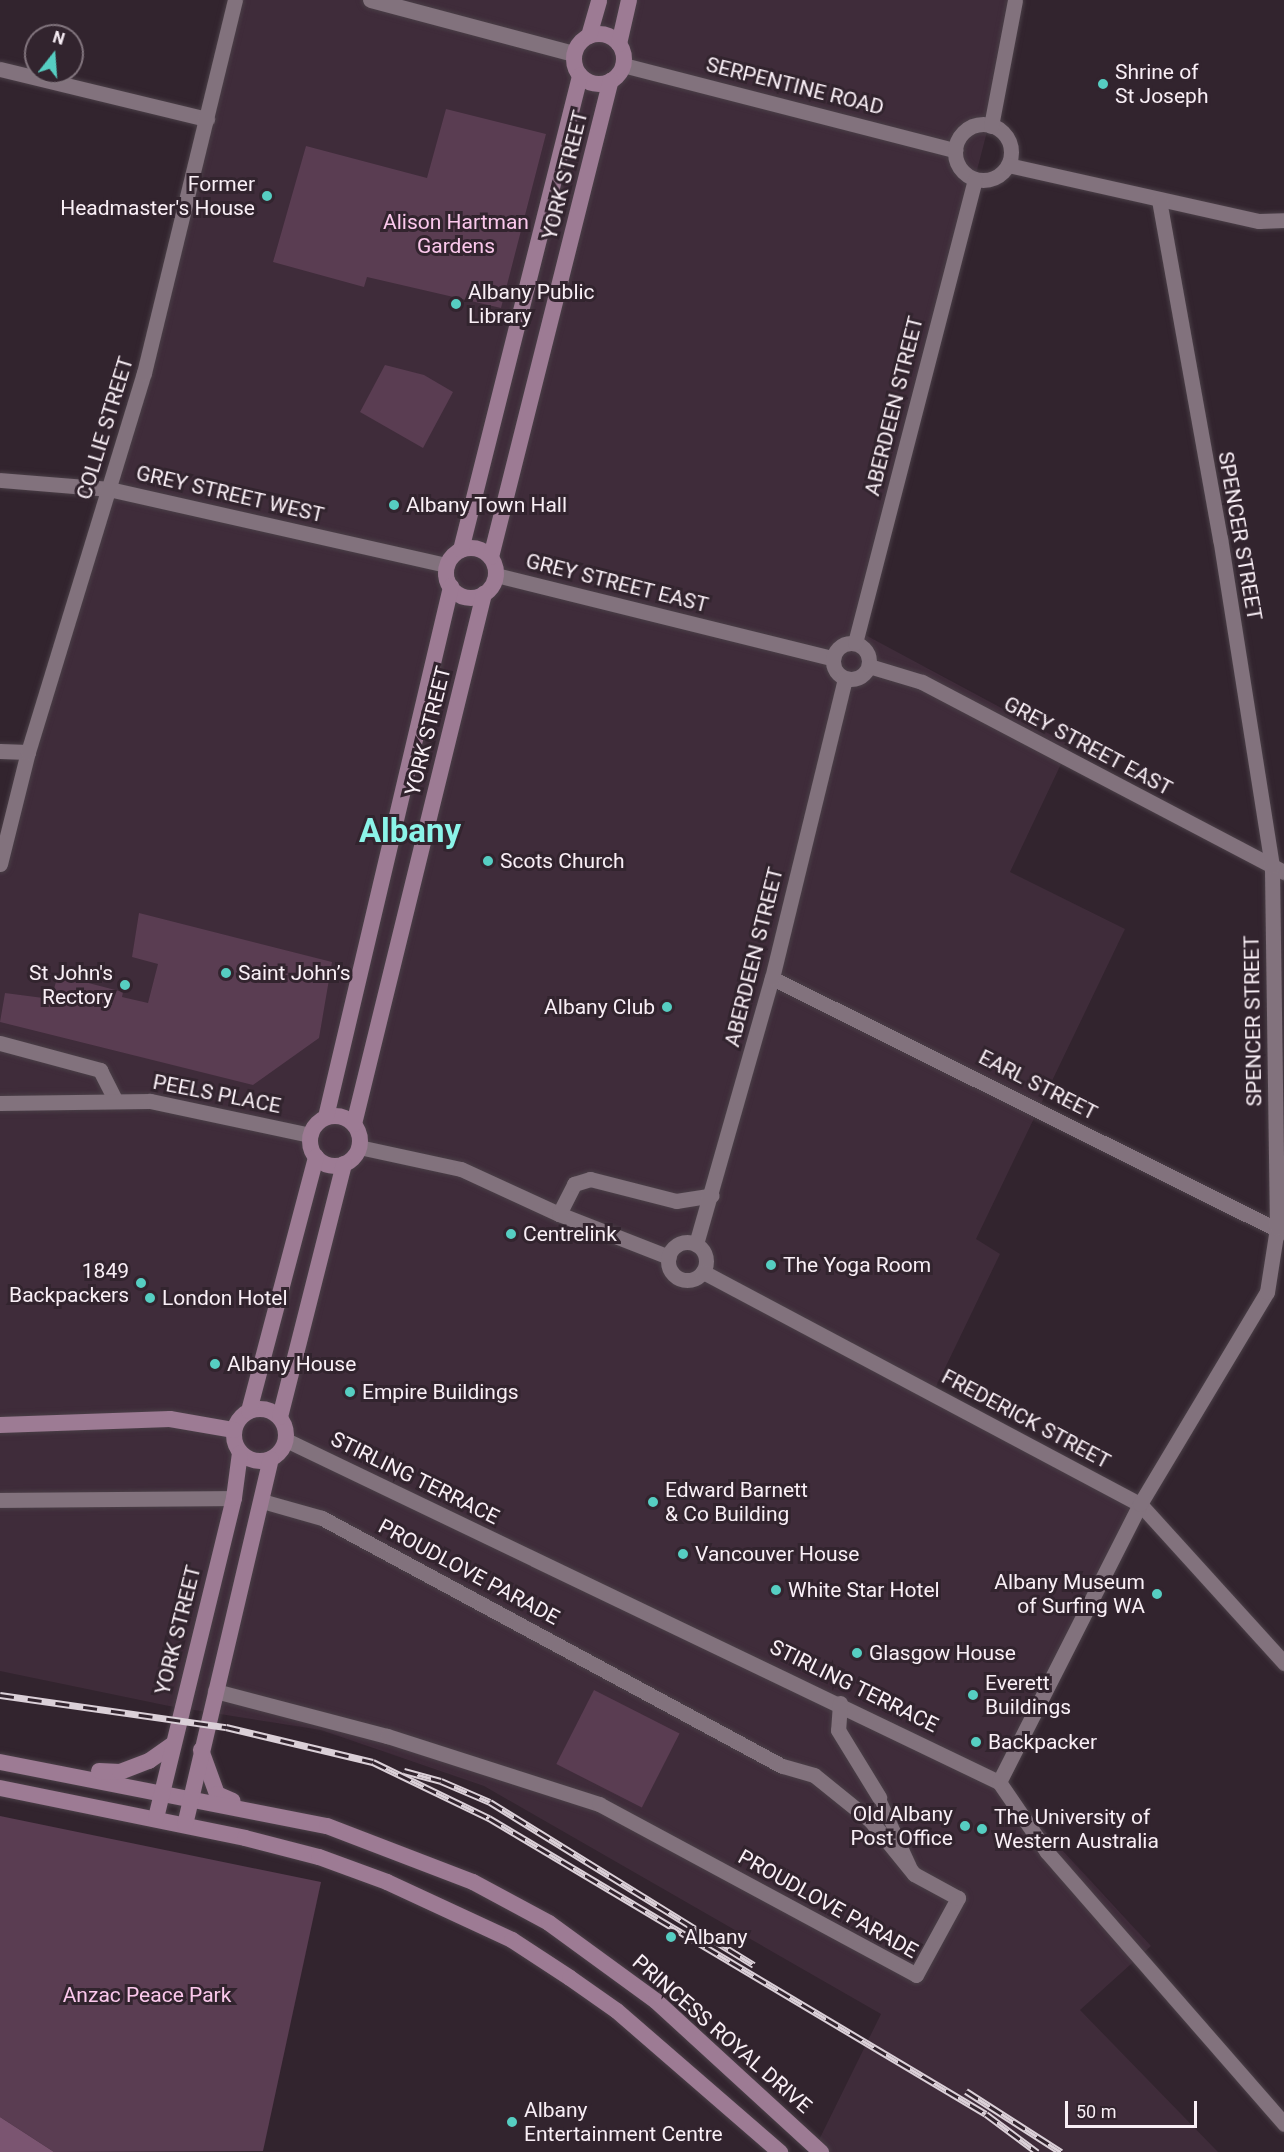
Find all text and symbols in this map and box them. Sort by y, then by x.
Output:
north arrow [24,24,84,84]
text: N [51,27,67,49]
street label: SERPENTINE ROAD [704,52,886,120]
place label: Shrine of St Joseph [1115,59,1208,109]
marker: Shrine of St Joseph [1096,77,1110,91]
street label: YORK STREET [537,108,593,242]
place label: Former Headmaster's House [60,171,255,221]
marker: Former Headmaster's House [260,189,274,203]
park label: Alison Hartman Gardens [383,209,529,259]
place label: Albany Public Library [468,279,595,329]
marker: Albany Public Library [449,297,463,311]
street label: ABERDEEN STREET [860,314,928,498]
street label: COLLIE STREET [71,353,139,503]
street label: SPENCER STREET [1213,450,1267,622]
street label: GREY STREET WEST [133,460,327,528]
place label: Albany Town Hall [406,492,567,518]
marker: Albany Town Hall [387,498,401,512]
street label: GREY STREET EAST [523,548,711,618]
street label: YORK STREET [400,664,456,798]
street label: GREY STREET EAST [999,691,1177,801]
district label: Albany [359,811,461,851]
place label: Scots Church [500,848,625,874]
marker: Scots Church [481,854,495,868]
street label: ABERDEEN STREET [720,865,788,1049]
street label: SPENCER STREET [1239,935,1267,1107]
place label: St John's Rectory [29,960,113,1010]
place label: Saint John’s [238,960,350,986]
marker: Saint John’s [219,966,233,980]
marker: St John's Rectory [118,978,132,992]
place label: Albany Club [544,994,655,1020]
marker: Albany Club [660,1000,674,1014]
street label: EARL STREET [975,1044,1101,1126]
street label: PEELS PLACE [151,1069,283,1119]
place label: Centrelink [523,1221,617,1247]
marker: Centrelink [504,1227,518,1241]
place label: The Yoga Room [783,1252,931,1278]
place label: 1849 Backpackers [9,1258,129,1308]
marker: The Yoga Room [764,1258,778,1272]
marker: 1849 Backpackers [134,1276,148,1290]
place label: London Hotel [162,1285,288,1311]
marker: London Hotel [143,1291,157,1305]
place label: Albany House [227,1351,356,1377]
marker: Albany House [208,1357,222,1371]
street label: FREDERICK STREET [937,1364,1115,1474]
place label: Empire Buildings [362,1379,519,1405]
marker: Empire Buildings [343,1385,357,1399]
street label: STIRLING TERRACE [326,1426,504,1530]
place label: Edward Barnett & Co Building [665,1477,808,1527]
marker: Edward Barnett & Co Building [646,1495,660,1509]
street label: PROUDLOVE PARADE [374,1514,564,1630]
place label: Vancouver House [695,1541,859,1567]
marker: Vancouver House [676,1547,690,1561]
street label: YORK STREET [150,1563,206,1697]
place label: Albany Museum of Surfing WA [994,1569,1145,1619]
place label: White Star Hotel [788,1577,940,1603]
marker: White Star Hotel [769,1583,783,1597]
marker: Albany Museum of Surfing WA [1150,1587,1164,1601]
street label: STIRLING TERRACE [765,1634,943,1738]
place label: Glasgow House [869,1640,1016,1666]
marker: Glasgow House [850,1646,864,1660]
place label: Everett Buildings [985,1670,1071,1720]
marker: Everett Buildings [966,1688,980,1702]
place label: Backpacker [988,1729,1097,1755]
marker: Backpacker [969,1735,983,1749]
place label: Old Albany Post Office [850,1801,953,1851]
place label: The University of Western Australia [994,1804,1159,1854]
marker: Old Albany Post Office [958,1819,972,1833]
marker: The University of Western Australia [975,1822,989,1836]
street label: PROUDLOVE PARADE [734,1844,922,1964]
place label: Albany [684,1924,748,1950]
marker: Albany [662,1928,680,1946]
street label: PRINCESS ROYAL DRIVE [627,1949,817,2119]
park label: Anzac Peace Park [63,1982,231,2008]
scale bar [1068,2089,1200,2127]
place label: Albany Entertainment Centre [524,2097,723,2147]
text: 50 m [1076,2101,1116,2122]
marker: Albany Entertainment Centre [505,2115,519,2129]

